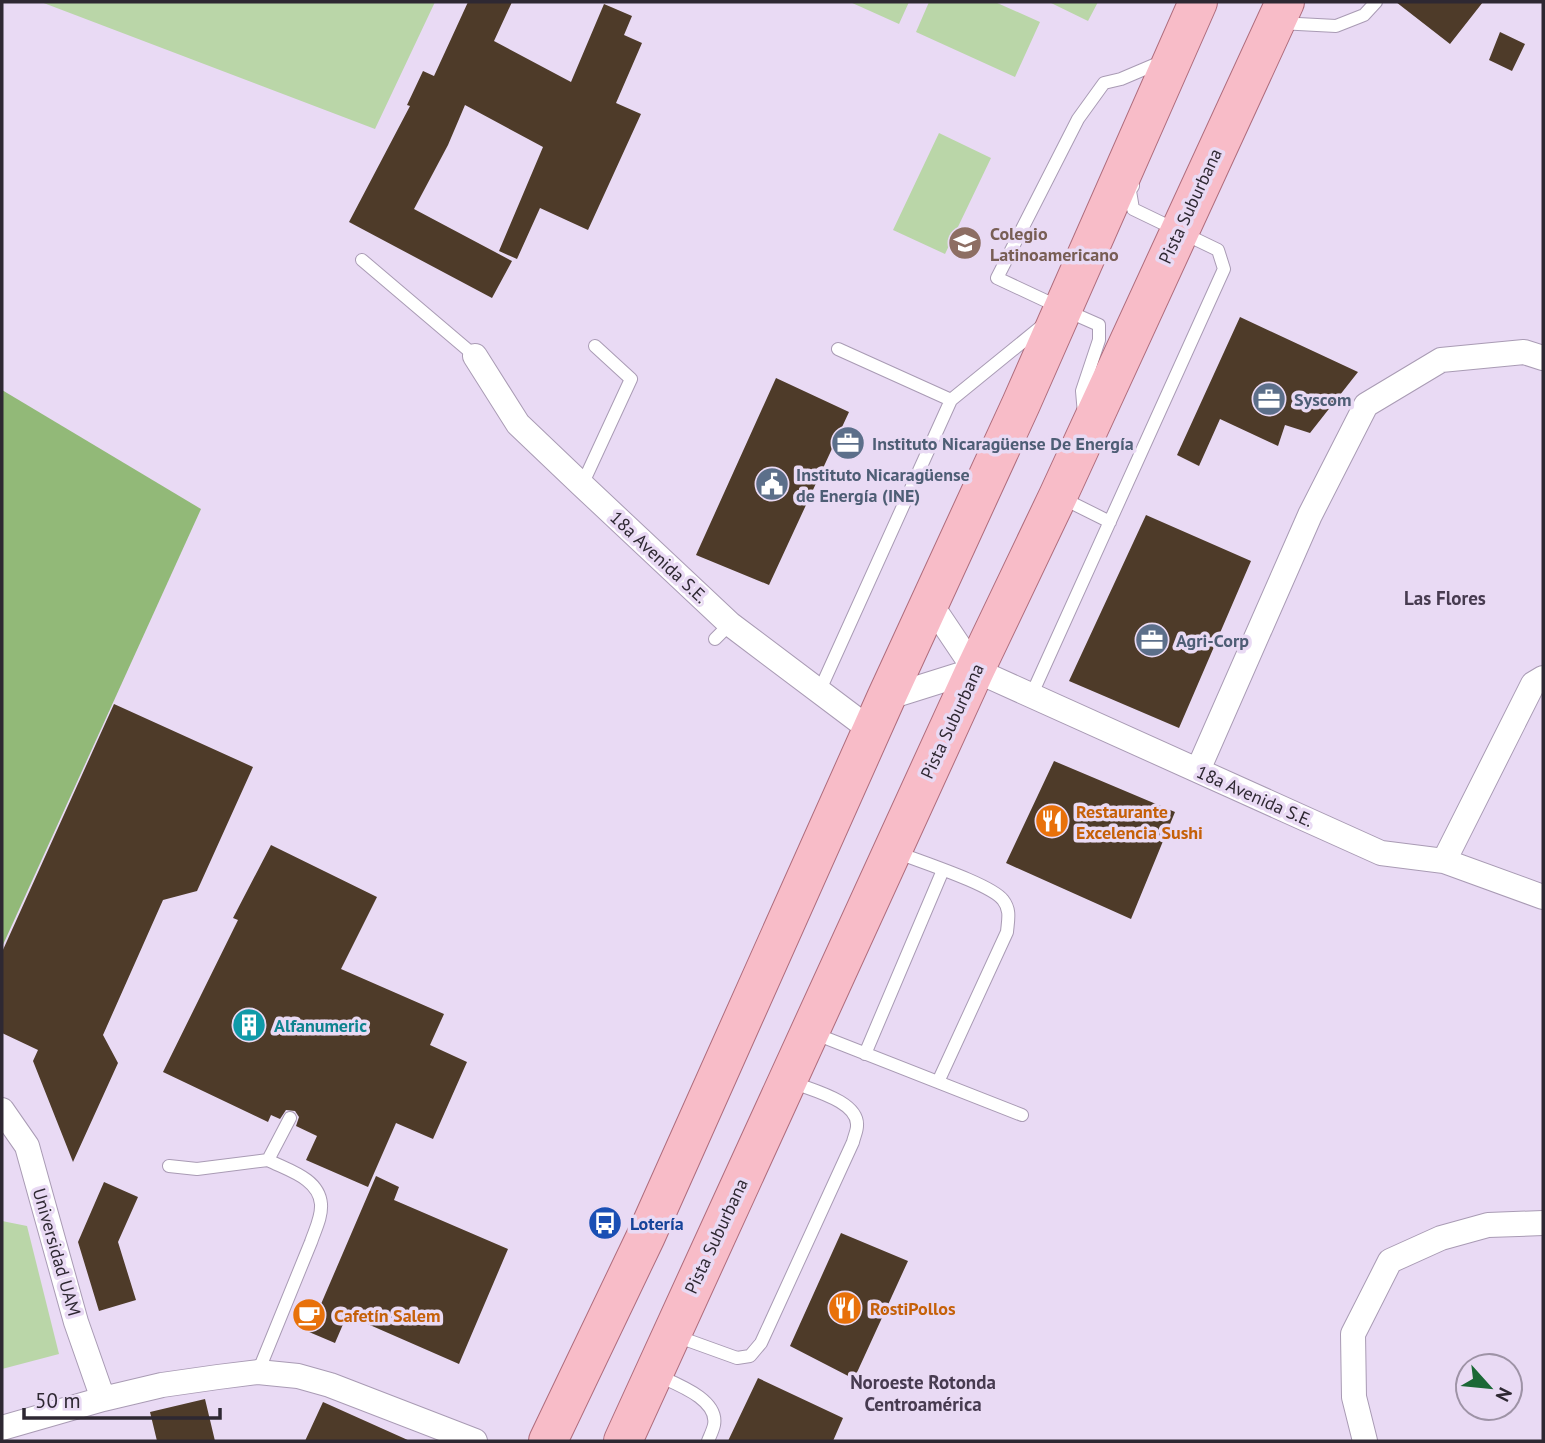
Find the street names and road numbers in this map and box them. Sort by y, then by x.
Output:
street label: Pista Suburbana [1153,145,1227,267]
street label: 18a Avenida S.E. [605,506,713,608]
street label: Pista Suburbana [915,660,989,782]
street label: 18a Avenida S.E. [1193,760,1317,832]
street label: Pista Suburbana [679,1175,753,1297]
street label: Universidad UAM [28,1185,86,1319]

